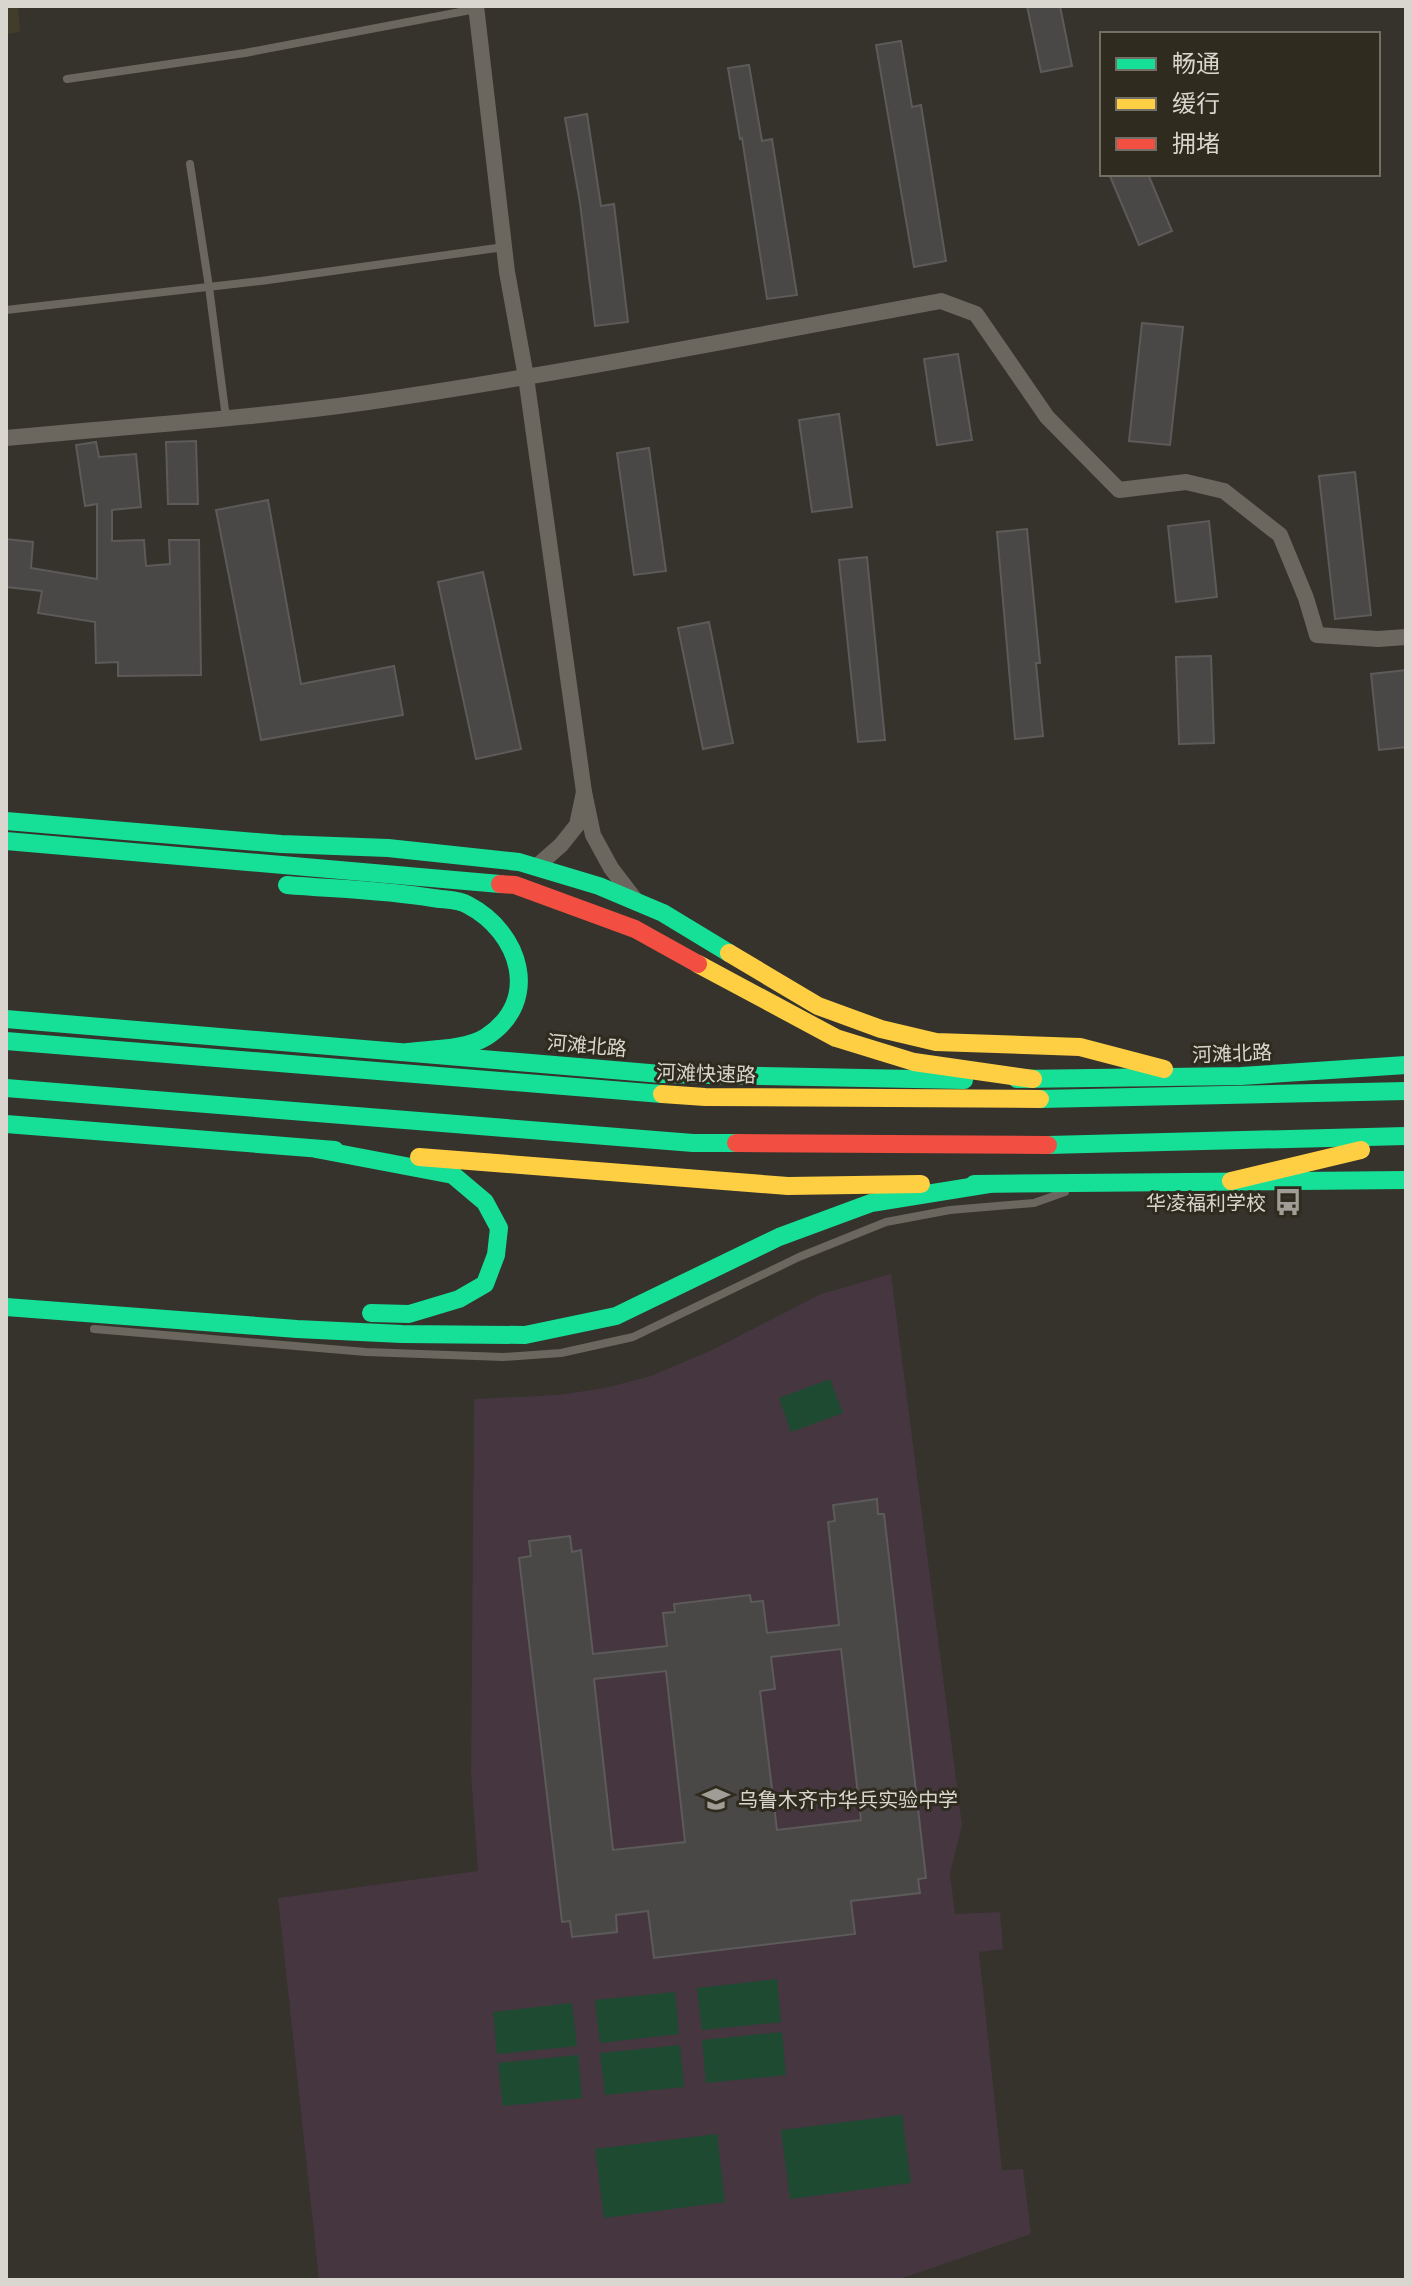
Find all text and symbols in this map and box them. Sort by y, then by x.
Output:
legend [1100,32,1380,176]
text: 畅通 [1172,46,1220,79]
text: 缓行 [1172,86,1220,119]
text: 拥堵 [1172,126,1220,159]
street label: 河滩北路 [546,1028,628,1062]
street label: 河滩北路 [1192,1038,1272,1068]
street label: 河滩快速路 [656,1058,756,1088]
bus stop icon: 华凌福利学校 [1273,1187,1303,1217]
place label: 华凌福利学校 [1146,1189,1266,1216]
school or university icon: 乌鲁木齐市华兵实验中学 [701,1784,731,1814]
place label: 乌鲁木齐市华兵实验中学 [738,1786,958,1813]

